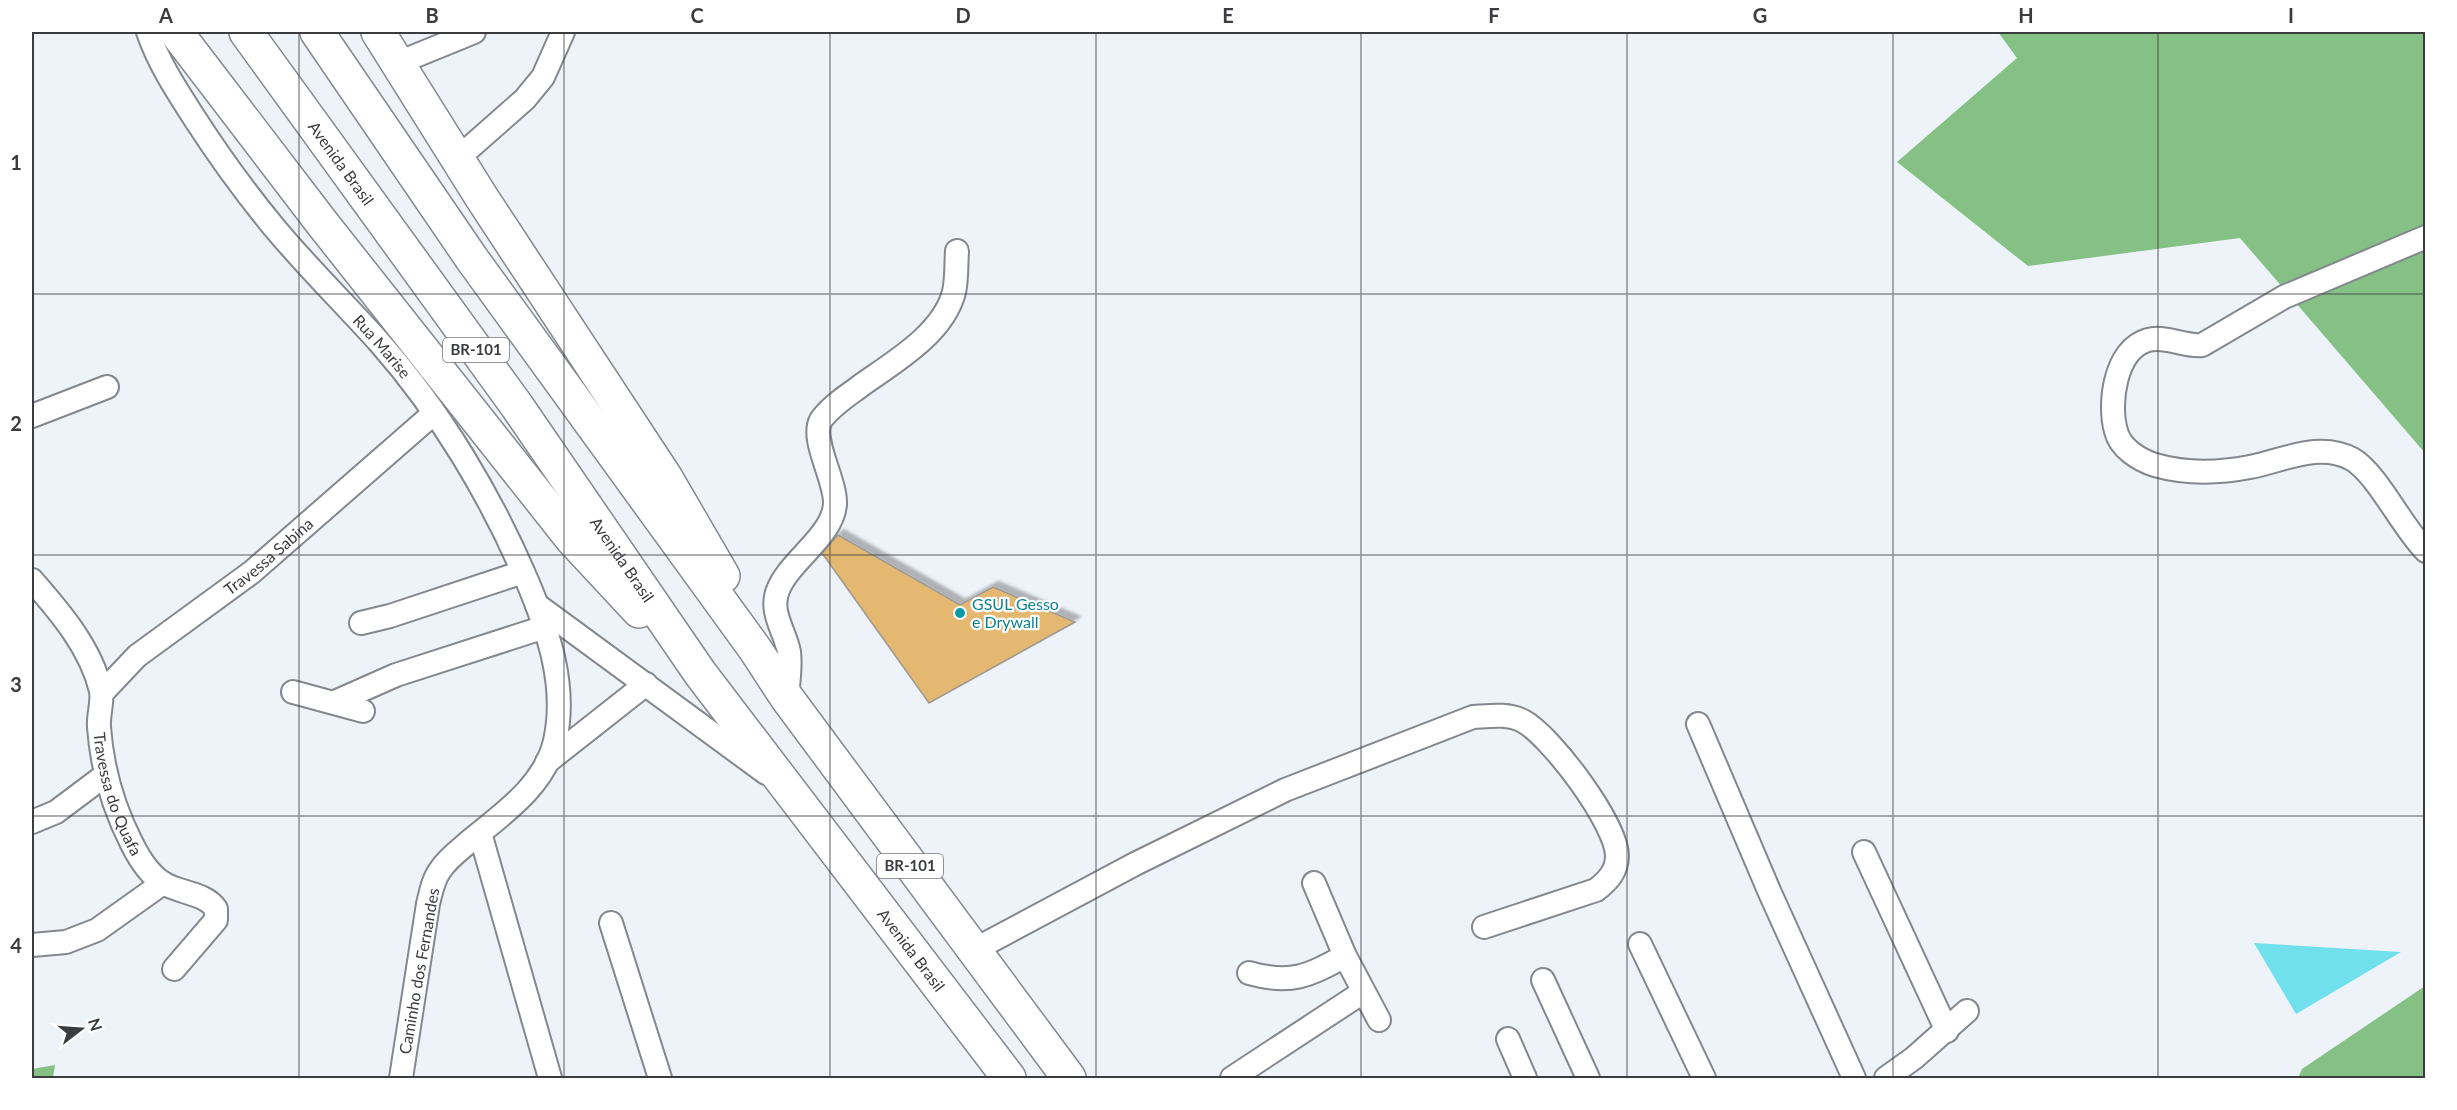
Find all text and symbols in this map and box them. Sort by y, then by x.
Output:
text: A [158,3,173,27]
text: B [425,3,439,27]
text: C [690,3,704,27]
text: D [955,3,971,27]
text: E [1222,3,1234,27]
text: F [1488,3,1500,27]
text: G [1753,3,1767,27]
text: H [2018,3,2034,27]
text: I [2288,3,2294,27]
street label: Avenida Brasil [305,117,378,209]
text: 1 [10,150,22,174]
street label: Rua Marise [349,310,415,382]
road number: BR-101 [443,338,509,362]
text: 2 [10,411,22,435]
street label: Travessa Sabina [220,513,316,598]
street label: Avenida Brasil [587,513,658,605]
place label: GSUL Gesso e Drywall [972,594,1059,631]
marker: GSUL Gesso e Drywall [953,606,967,620]
text: 3 [10,672,22,696]
street label: Travessa do Quafa [90,732,146,859]
road number: BR-101 [877,854,943,878]
street label: Caminho dos Fernandes [395,886,443,1056]
street label: Avenida Brasil [874,905,949,995]
text: 4 [10,933,22,957]
north arrow [51,999,111,1059]
text: N [85,1016,107,1033]

